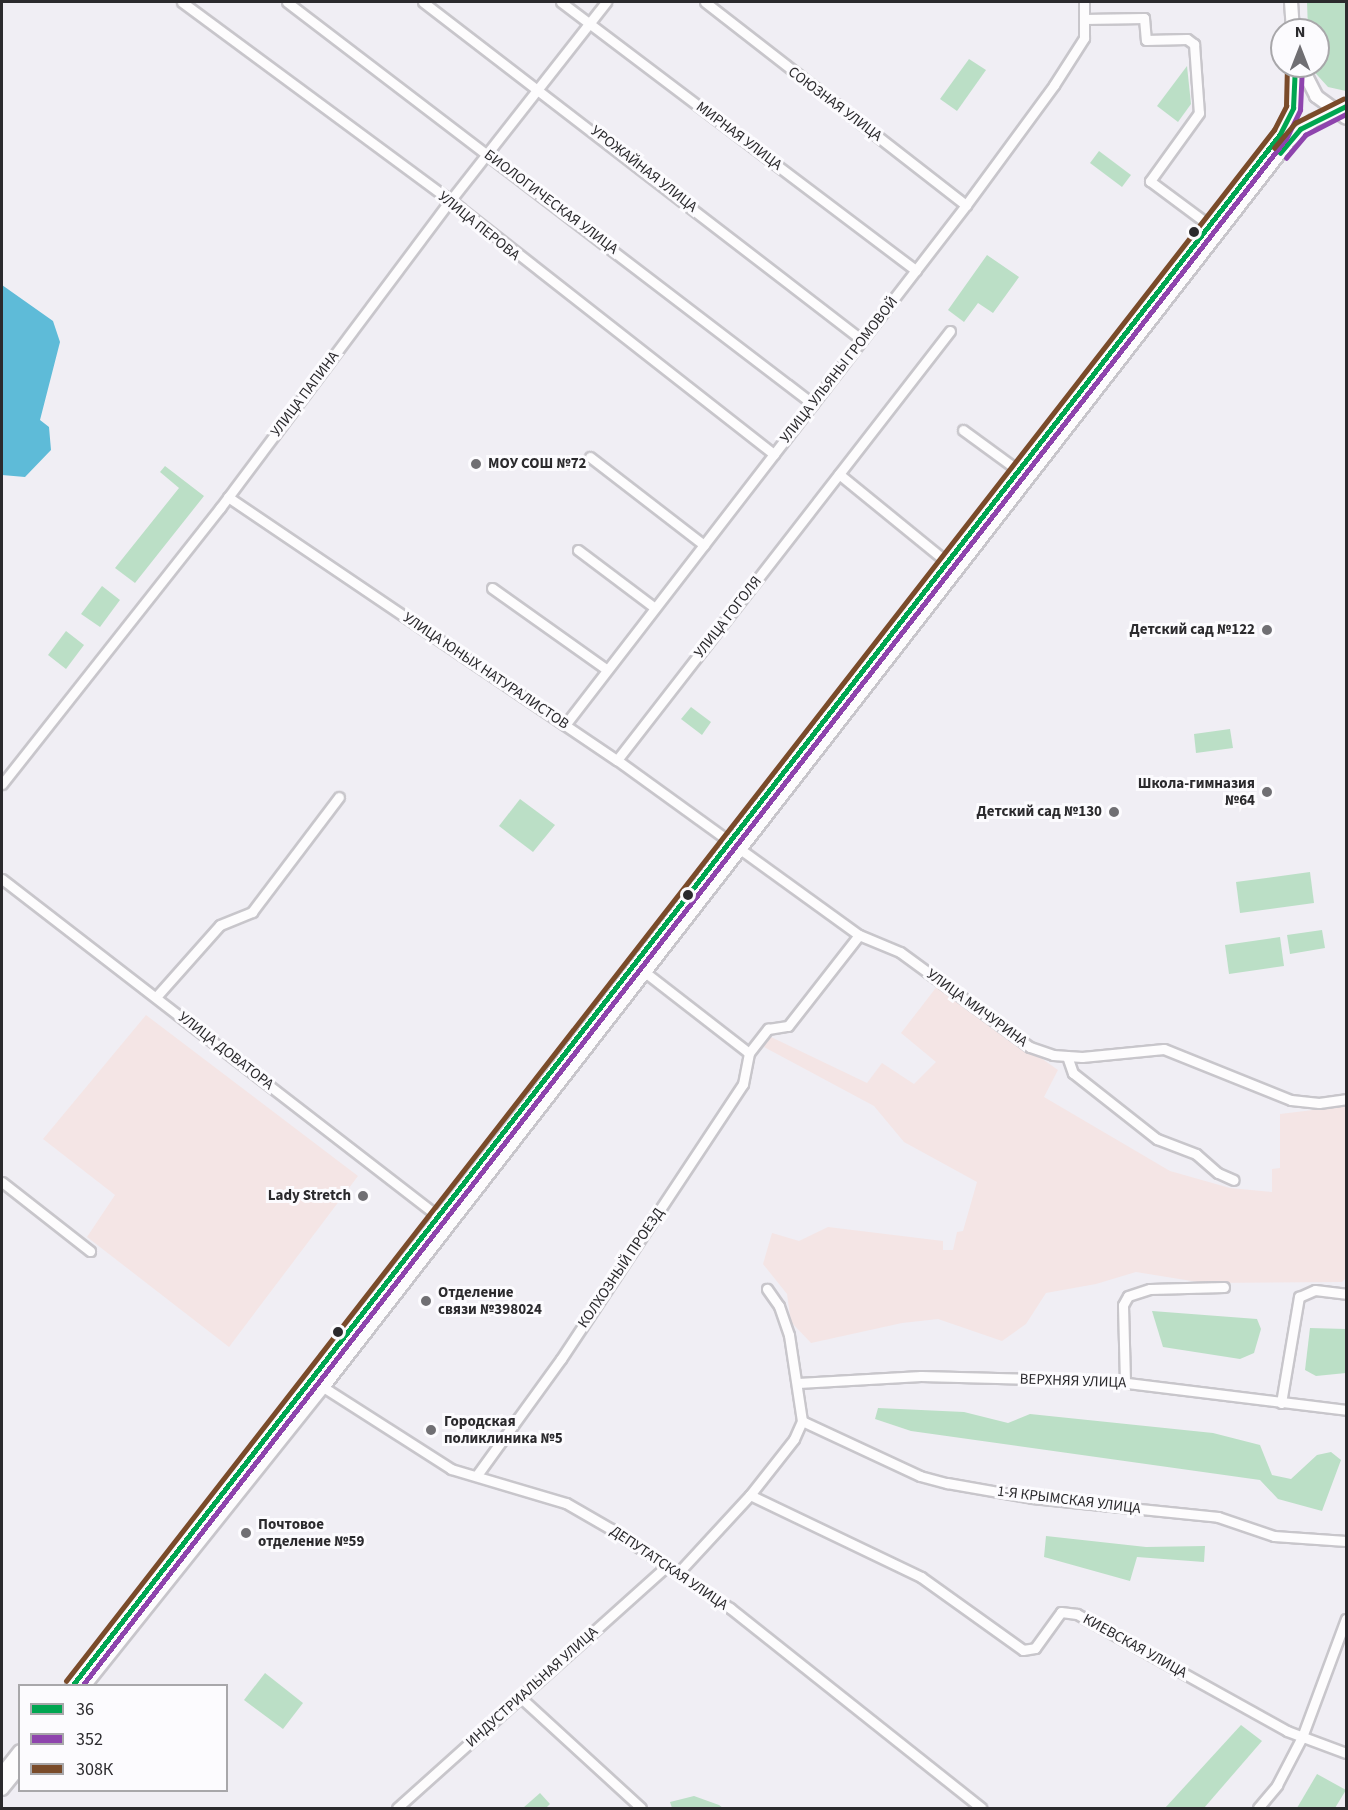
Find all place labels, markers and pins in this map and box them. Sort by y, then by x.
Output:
unlabelled marker [1188,226,1200,238]
place label: МОУ СОШ №72 [488,455,587,473]
marker: МОУ СОШ №72 [469,457,483,471]
place label: Детский сад №122 [1129,621,1255,639]
marker: Детский сад №122 [1260,623,1274,637]
place label: Школа-гимназия №64 [1138,774,1255,809]
marker: Школа-гимназия №64 [1260,785,1274,799]
place label: Детский сад №130 [976,803,1102,821]
marker: Детский сад №130 [1107,805,1121,819]
unlabelled marker [682,889,694,901]
place label: Lady Stretch [268,1187,351,1205]
marker: Lady Stretch [356,1189,370,1203]
place label: Отделение связи №398024 [438,1283,542,1318]
marker: Отделение связи №398024 [419,1294,433,1308]
unlabelled marker [332,1326,344,1338]
place label: Городская поликлиника №5 [444,1412,563,1447]
marker: Городская поликлиника №5 [422,1421,440,1439]
place label: Почтовое отделение №59 [258,1515,364,1550]
marker: Почтовое отделение №59 [239,1526,253,1540]

